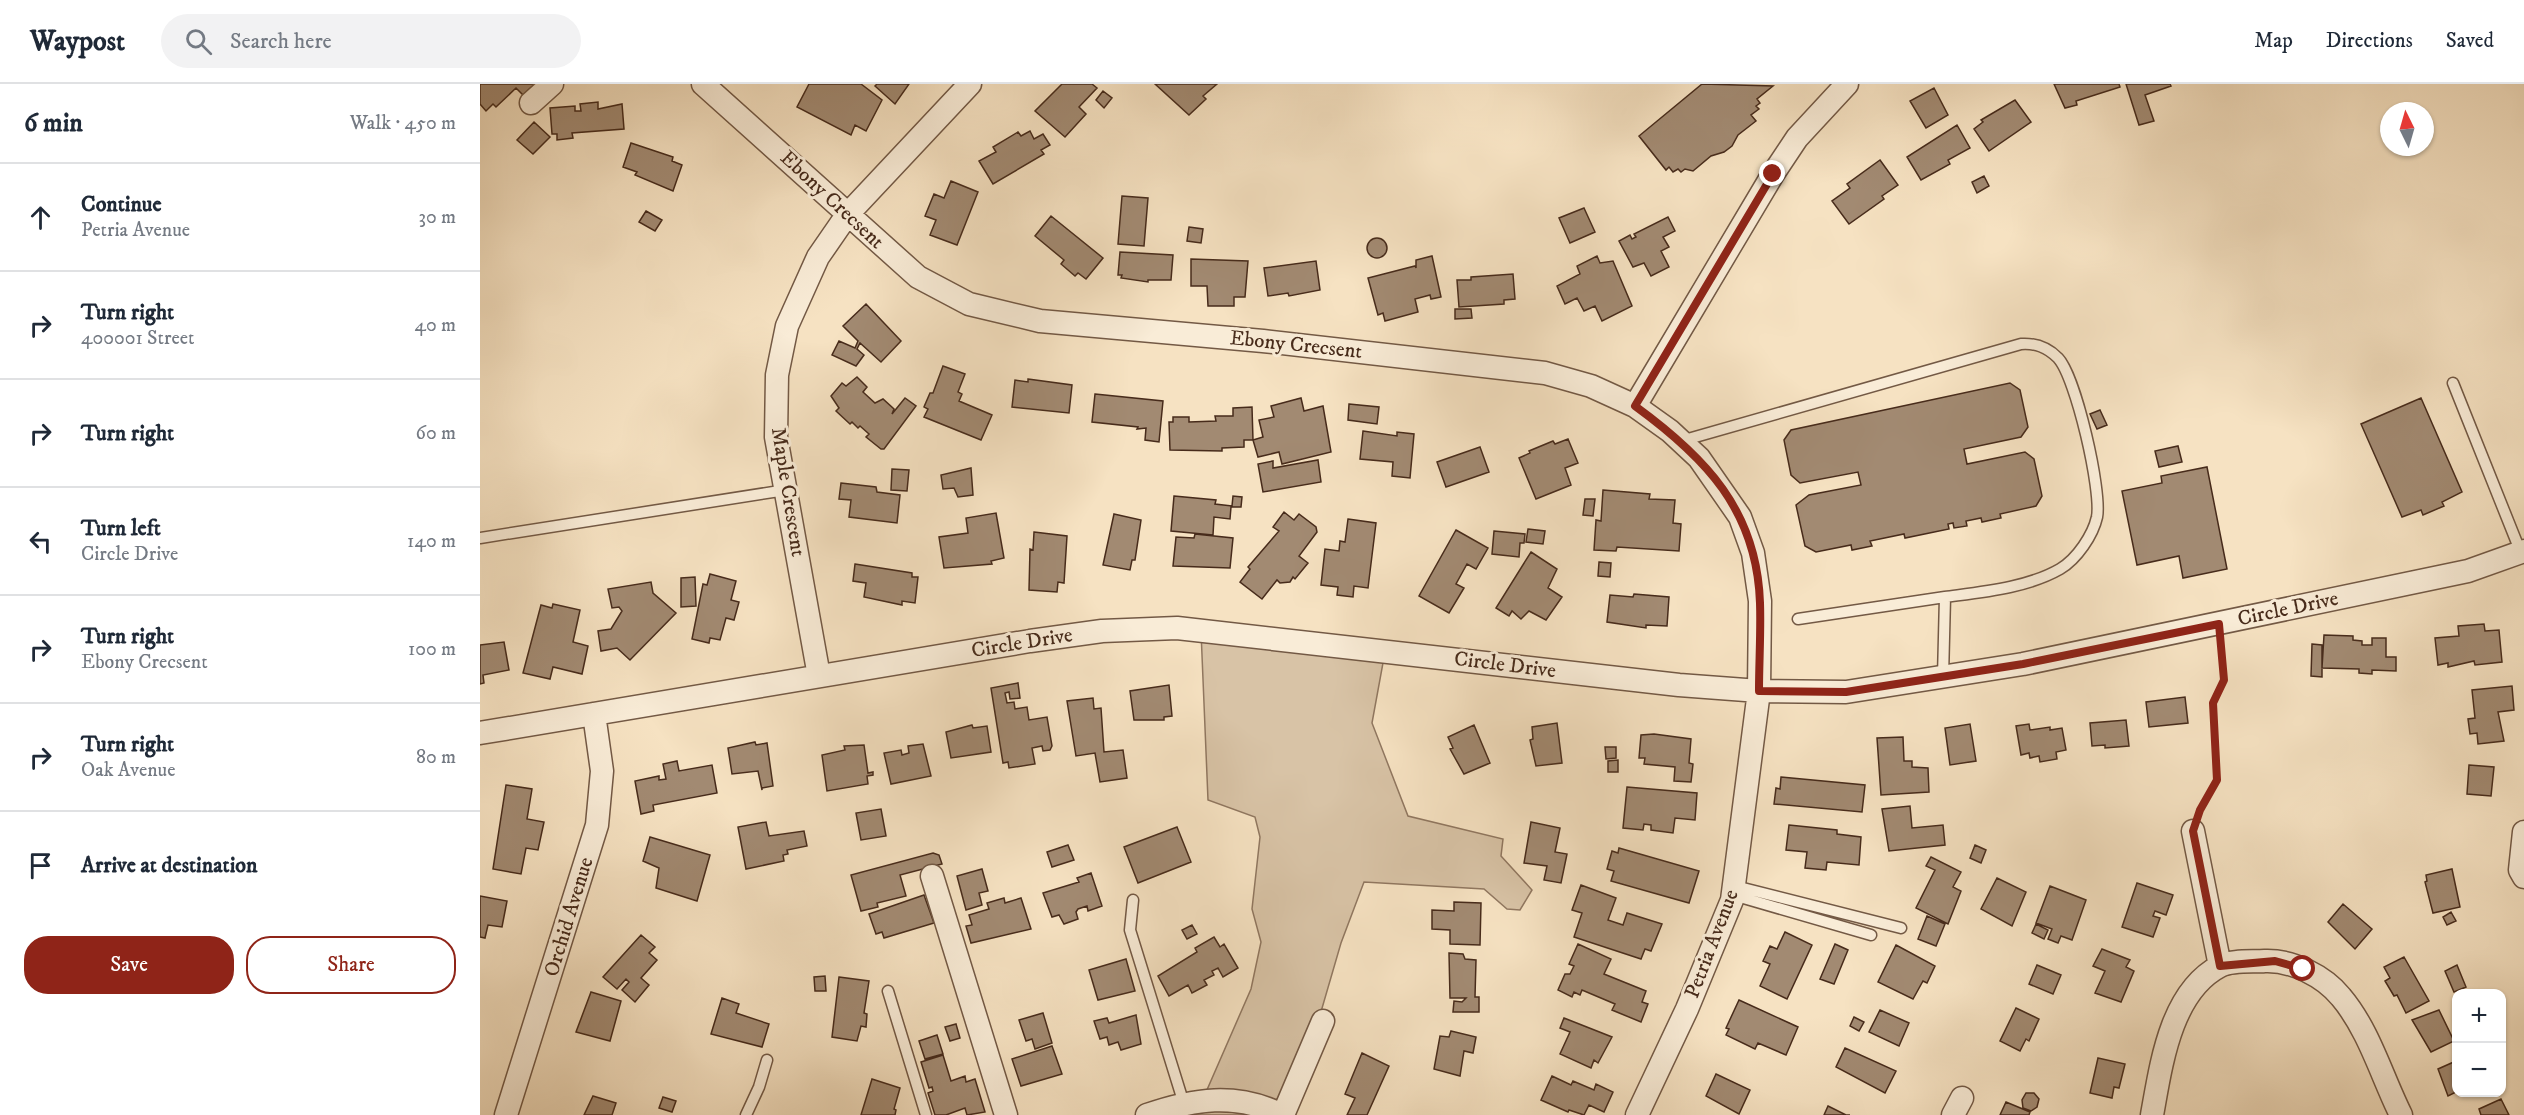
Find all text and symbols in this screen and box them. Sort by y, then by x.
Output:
search box [161,14,581,68]
text: Waypost [30,24,125,59]
icon: search [182,25,215,58]
text: Search here [230,28,332,55]
text: Map [2254,28,2293,54]
text: Directions [2326,28,2413,54]
text: Saved [2446,28,2494,54]
north arrow [2380,102,2434,156]
text: 6 min [24,107,83,140]
text: Walk · 450 m [350,111,456,136]
street label: Ebony Crecsent [775,145,890,255]
route end [1759,160,1785,186]
text: Continue [81,191,162,218]
icon: ahead [24,201,57,234]
text: 30 m [418,205,456,230]
text: Petria Avenue [81,218,190,243]
text: Turn right [81,299,174,326]
icon: right [24,309,57,342]
text: 40 m [414,313,456,338]
street label: Ebony Crecsent [1229,325,1364,365]
text: 400001 Street [81,326,194,351]
icon: right [24,417,57,450]
text: Turn right [81,420,174,447]
text: 60 m [416,421,456,446]
street label: Maple Crescent [765,425,811,559]
text: Turn left [81,515,161,542]
icon: left [24,525,57,558]
text: 140 m [407,529,456,554]
text: Circle Drive [81,542,178,567]
street label: Circle Drive [2235,586,2341,632]
street label: Circle Drive [969,622,1075,664]
text: Turn right [81,623,174,650]
icon: right [24,633,57,666]
text: 100 m [408,637,456,662]
street label: Circle Drive [1453,646,1558,684]
text: Ebony Crecsent [81,650,208,675]
text: Turn right [81,731,174,758]
icon: right [24,741,57,774]
text: 80 m [416,745,456,770]
text: Oak Avenue [81,758,176,783]
icon: arrive [24,849,57,882]
text: Arrive at destination [81,852,258,879]
street label: Orchid Avenue [538,854,600,980]
street label: Petria Avenue [1679,886,1745,1002]
button: Save [24,936,234,994]
button: Share [246,936,456,994]
route start [2289,955,2315,981]
map controls [2452,989,2506,1097]
button: + [2452,989,2506,1043]
button: − [2452,1043,2506,1097]

